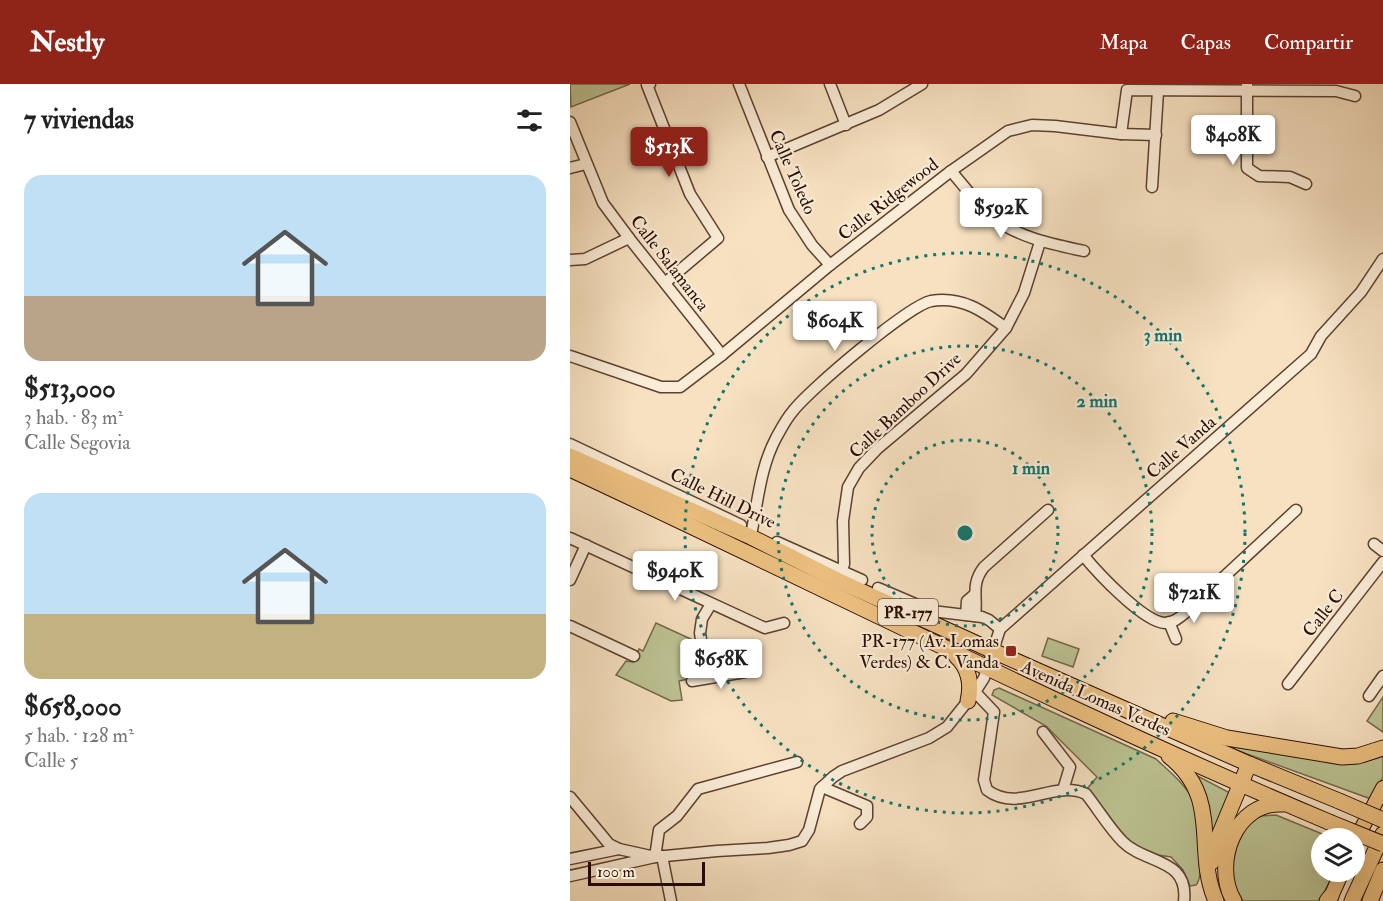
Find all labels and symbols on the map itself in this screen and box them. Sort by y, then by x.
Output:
pin: $408K [1191,115,1275,166]
street label: Calle Toledo [764,126,822,218]
pin: $513K [627,127,711,178]
street label: Calle Ridgewood [834,153,943,246]
pin: $592K [959,188,1043,239]
street label: Calle Salamanca [625,211,715,316]
pin: $604K [793,301,877,352]
text: 3 min [1144,324,1183,347]
street label: Calle Bamboo Drive [844,347,967,463]
text: 2 min [1077,390,1118,413]
street label: Calle Vanda [1142,410,1221,484]
text: 1 min [1012,457,1051,480]
street label: Calle Hill Drive [666,463,780,534]
centre of rings [955,523,975,543]
pin: $940K [633,551,717,602]
pin: $721K [1152,573,1236,624]
street label: Calle C [1298,585,1349,642]
road number: PR-177 [878,599,938,625]
place label: PR-177 (Av. Lomas Verdes) & C. Vanda [859,630,1000,674]
pin: $658K [679,639,763,690]
marker: PR-177 (Av. Lomas Verdes) & C. Vanda [1004,644,1018,658]
street label: Avenida Lomas Verdes [1017,655,1174,742]
scale bar [588,859,705,886]

